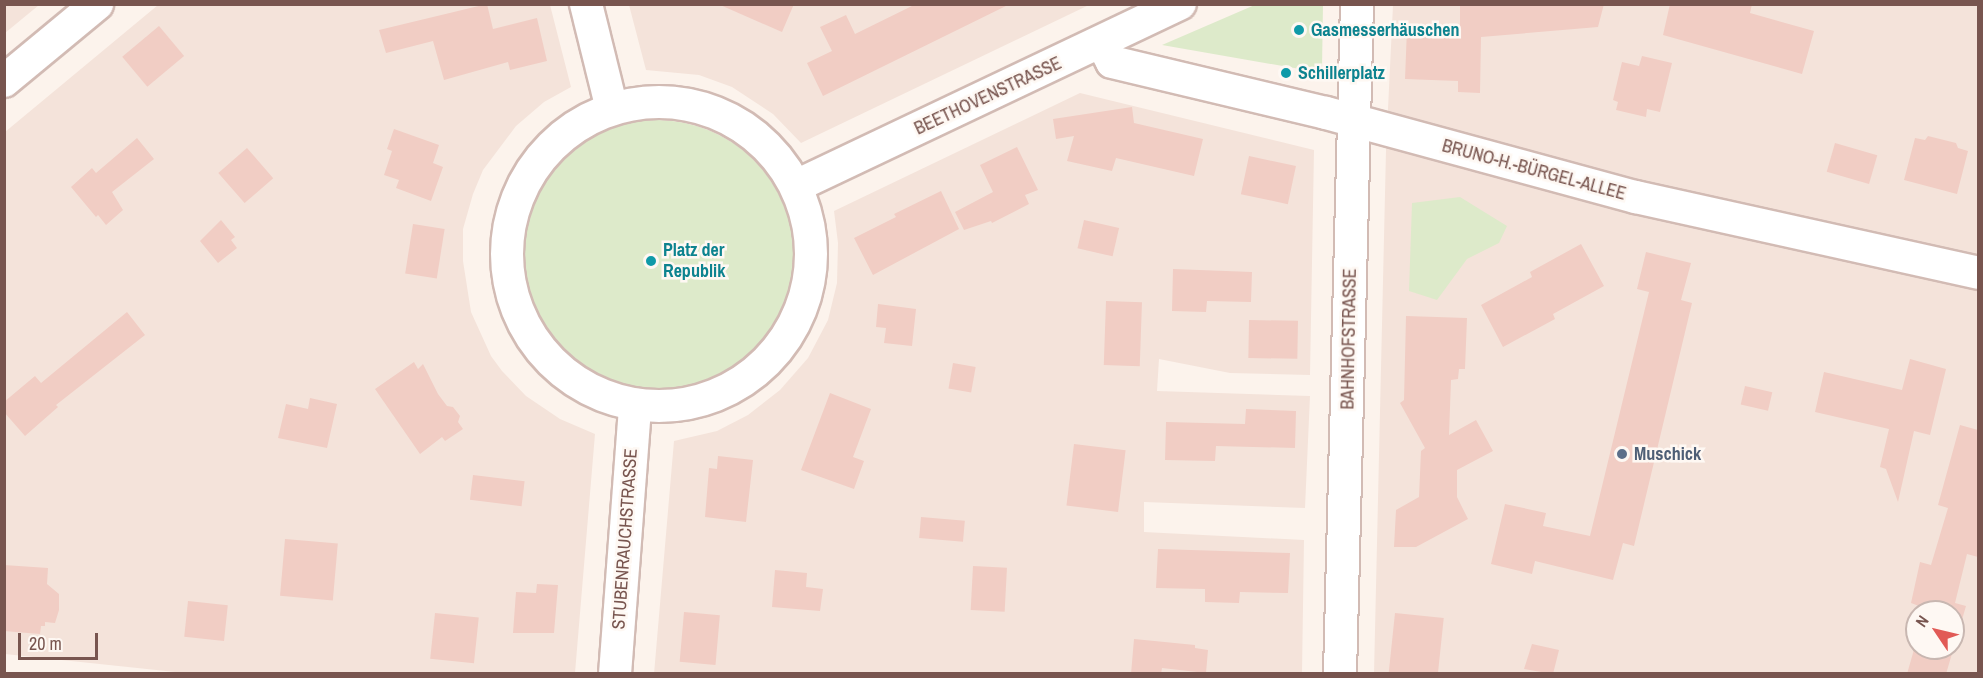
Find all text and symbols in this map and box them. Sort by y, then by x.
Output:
place label: Gasmesserhäuschen [1311,19,1459,41]
marker: Gasmesserhäuschen [1292,23,1306,37]
street label: BEETHOVENSTRASSE [911,52,1065,140]
place label: Schillerplatz [1298,62,1385,84]
marker: Schillerplatz [1279,66,1293,80]
street label: BRUNO-H.-BÜRGEL-ALLEE [1440,135,1628,205]
place label: Platz der Republik [663,240,725,282]
marker: Platz der Republik [644,254,658,268]
street label: BAHNHOFSTRASSE [1337,268,1361,410]
place label: Muschick [1634,443,1701,465]
marker: Muschick [1615,447,1629,461]
street label: STUBENRAUCHSTRASSE [608,448,642,630]
north arrow [1905,600,1965,660]
text: N [1910,611,1934,631]
scale bar [21,621,100,659]
text: 20 m [29,631,62,656]

